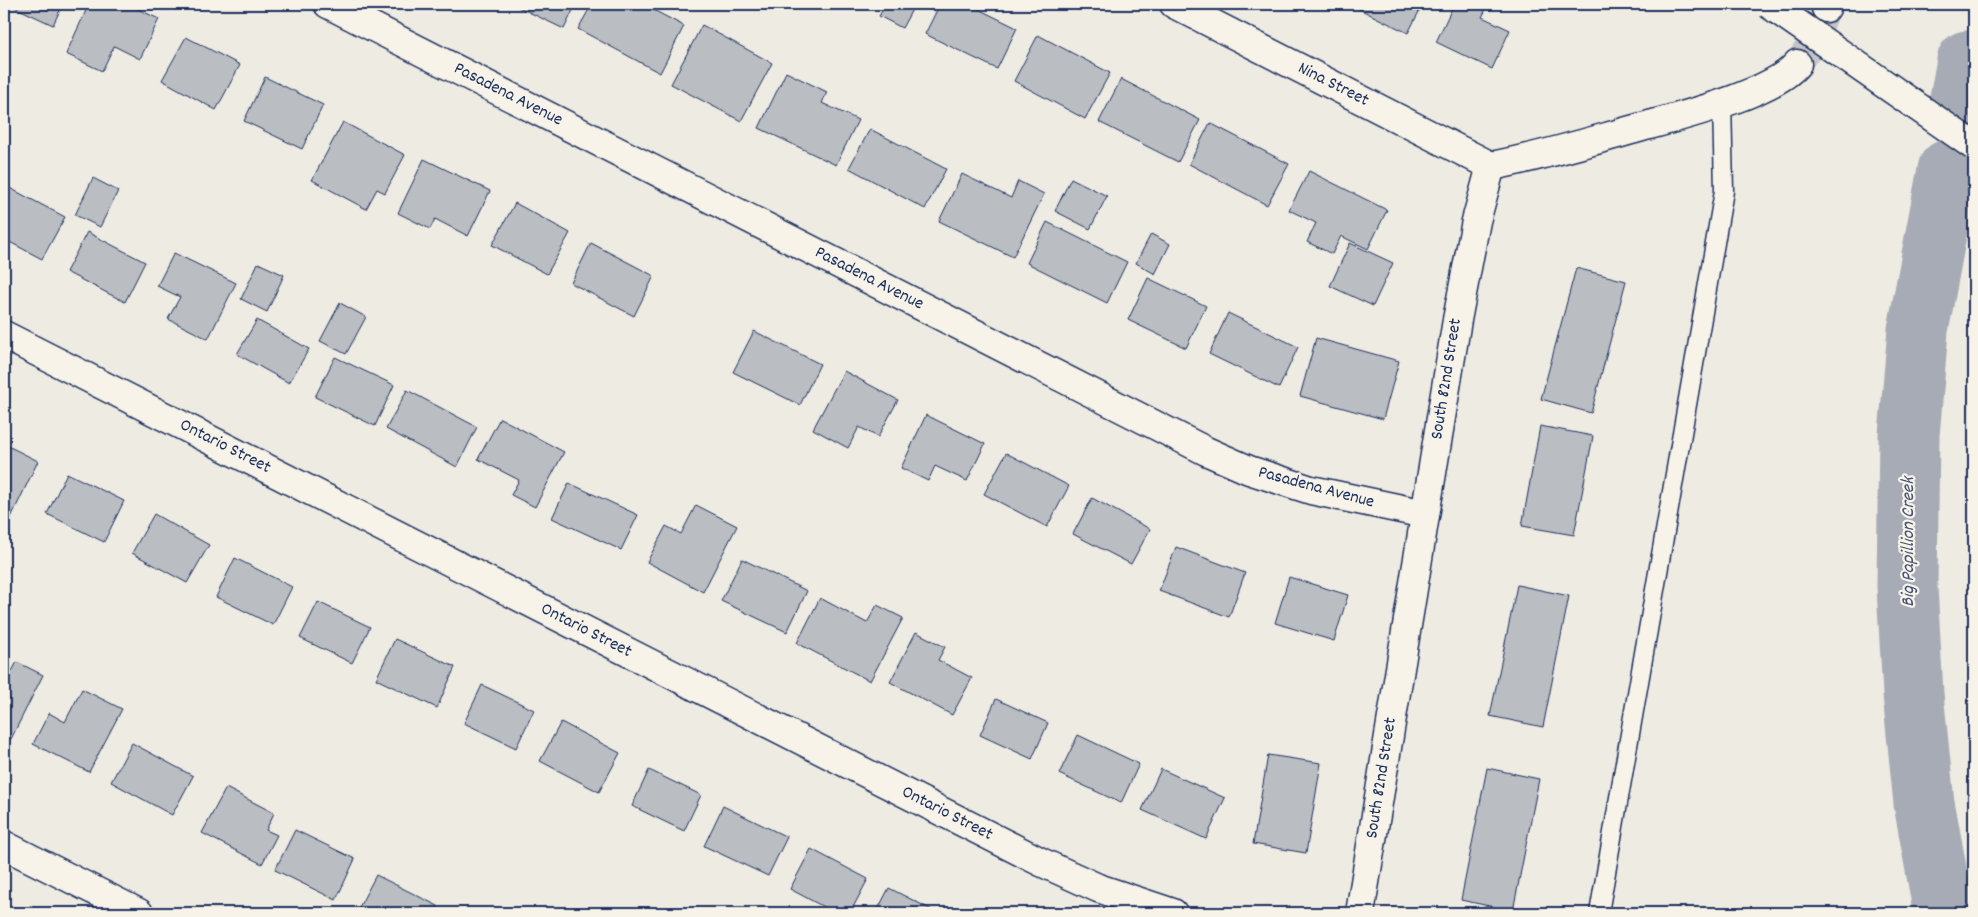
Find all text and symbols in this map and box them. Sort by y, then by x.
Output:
street label: Nina Street [1293,56,1373,114]
street label: Pasadena Avenue [449,57,567,133]
street label: Pasadena Avenue [810,241,928,317]
street label: South 82nd Street [1425,316,1469,441]
street label: Ontario Street [175,413,275,481]
street label: Pasadena Avenue [1255,461,1377,516]
water label: Big Papillion Creek [1896,475,1923,607]
street label: Ontario Street [536,597,636,665]
street label: South 82nd Street [1360,715,1404,840]
street label: Ontario Street [897,780,997,848]

